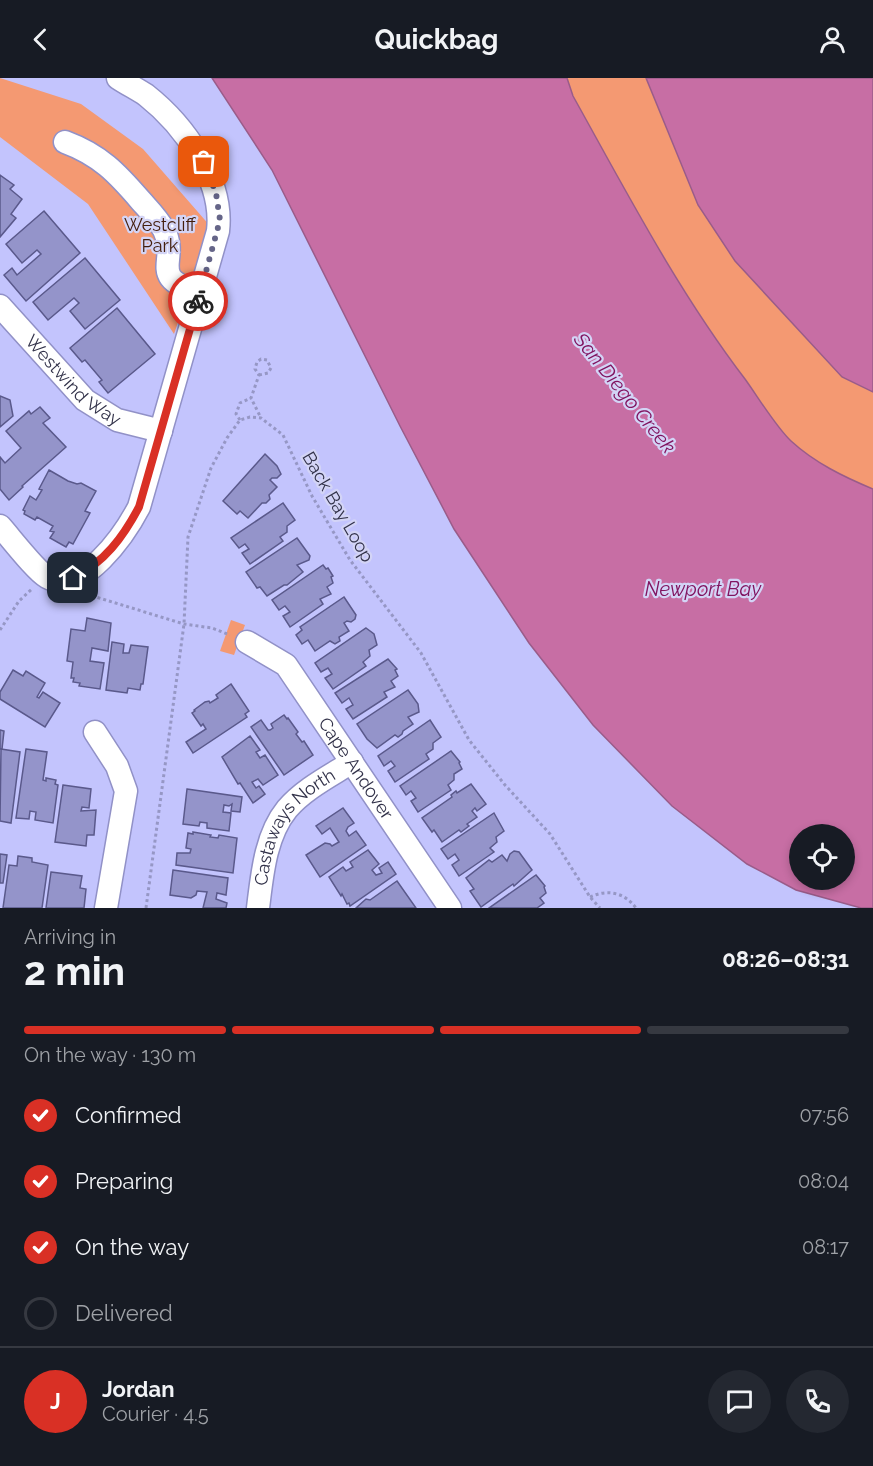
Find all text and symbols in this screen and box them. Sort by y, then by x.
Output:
icon: back [24,23,57,56]
icon: person [816,23,849,56]
text: Quickbag [375,24,498,55]
pin [178,136,229,187]
icon: bag [187,145,220,178]
park label: Westcliff Park [124,214,196,256]
courier [168,271,228,331]
icon: bike [182,285,215,318]
water label: San Diego Creek [568,327,681,459]
street label: Westwind Way [21,330,125,430]
street label: Back Bay Loop [298,448,379,566]
pin [47,552,98,603]
icon: home [56,561,89,594]
water label: Newport Bay [645,577,762,601]
street label: Cape Andover [314,713,398,824]
street label: Castaways North [250,764,339,887]
map controls [789,824,855,890]
button: locate [789,824,855,890]
text: Arriving in [24,925,116,949]
text: 08:26–08:31 [722,946,849,972]
text: 2 min [24,948,125,994]
text: On the way · 130 m [24,1043,196,1067]
icon: check [24,1099,57,1132]
text: Confirmed [75,1102,182,1128]
text: 07:56 [799,1103,849,1127]
icon: check [24,1165,57,1198]
text: Preparing [75,1168,173,1194]
text: 08:04 [798,1169,849,1193]
icon: check [24,1231,57,1264]
text: On the way [75,1234,189,1260]
text: 08:17 [802,1235,849,1259]
text: Delivered [75,1300,173,1326]
button: chat [708,1370,771,1433]
button: phone [786,1370,849,1433]
text: Jordan [102,1376,174,1402]
text: J [50,1388,61,1414]
text: Courier · 4.5 [102,1402,209,1426]

